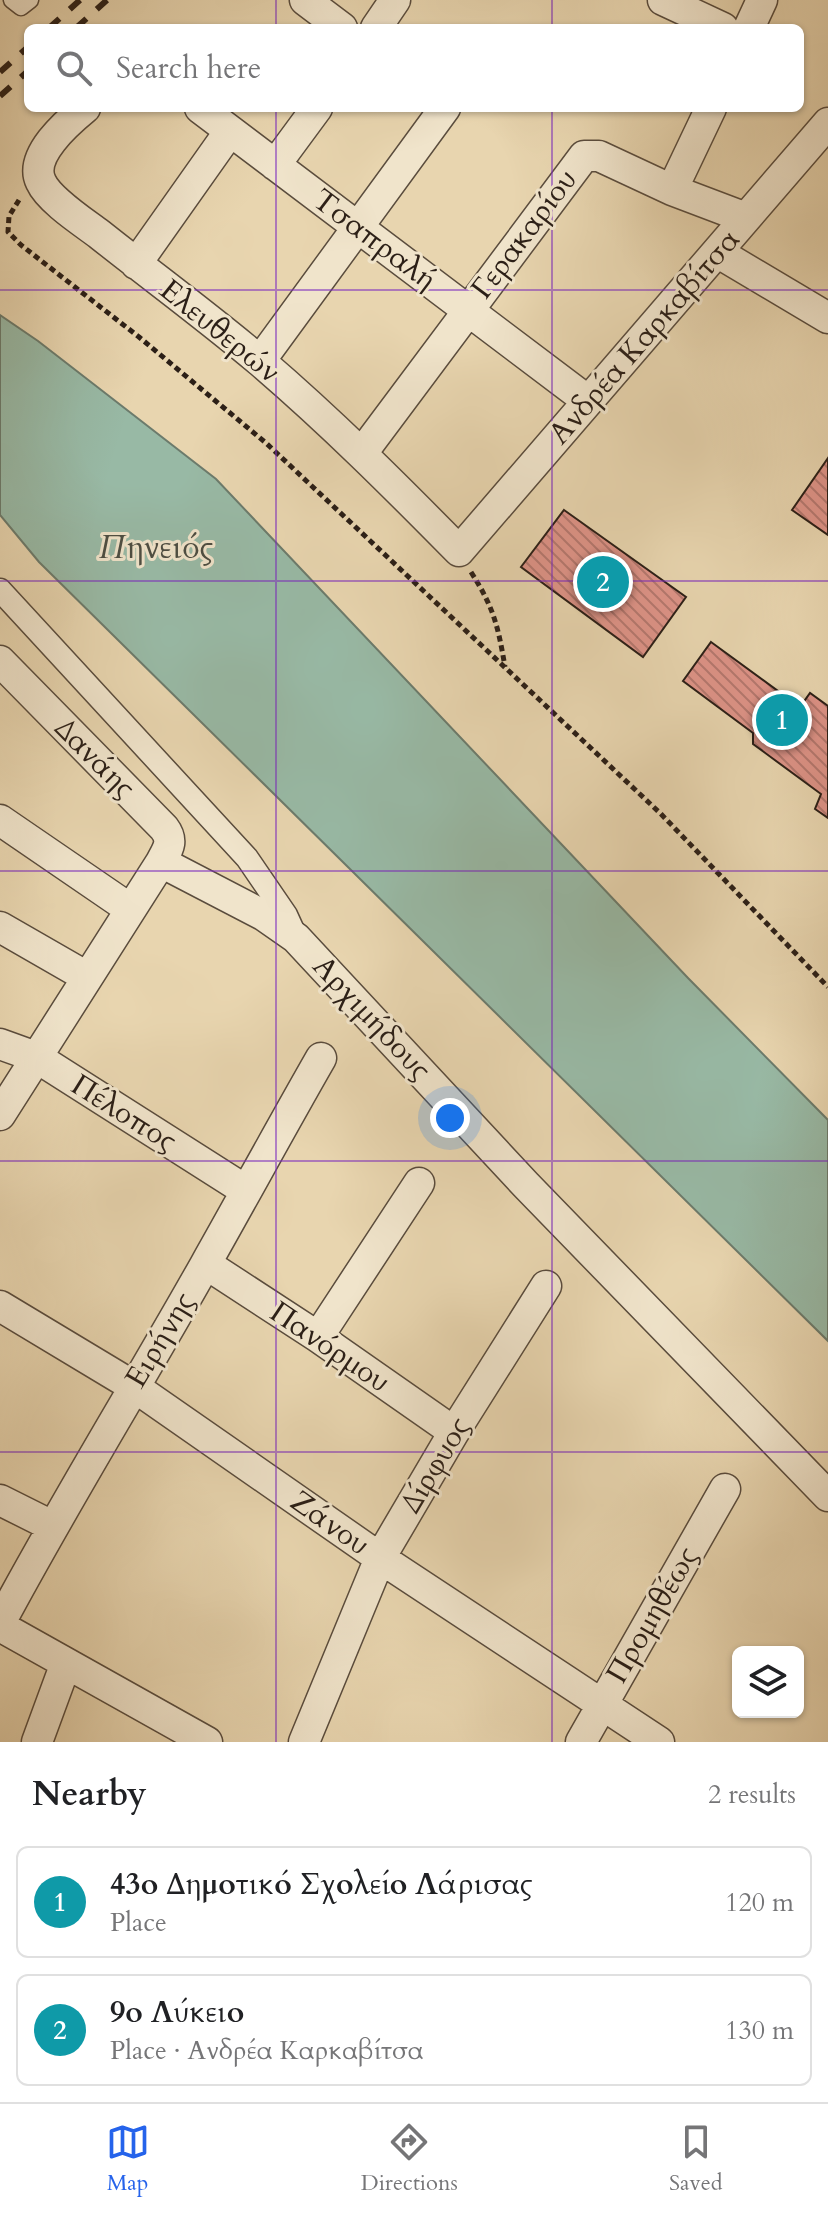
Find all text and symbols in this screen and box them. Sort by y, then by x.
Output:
search box [24,24,804,112]
icon: search [52,46,96,90]
text: Search here [116,48,261,89]
street label: Γερακαρίου [462,161,586,307]
street label: Τσαπραλή [304,180,446,300]
street label: Ανδρέα Καρκαβίτσα [539,221,749,453]
street label: Ελευθερών [151,270,289,392]
water label: Πηνειός [99,526,213,570]
pin: 2 [577,552,629,612]
pin: 1 [756,690,808,750]
street label: Δανάης [46,709,145,808]
street label: Αρχιμήδους [304,947,441,1089]
street label: Πέλοπος [63,1065,185,1162]
your location [430,1098,470,1138]
street label: Ειρήνης [116,1285,205,1395]
street label: Πανόρμου [262,1292,398,1402]
street label: Δίρφυος [390,1409,480,1521]
street label: Ζάνου [282,1481,378,1565]
street label: Προμηθέως [596,1539,708,1691]
map controls [732,1646,804,1718]
button: layers [732,1646,804,1718]
text: Nearby [32,1771,147,1817]
text: 2 results [708,1777,796,1812]
text: 43ο Δημοτικό Σχολείο Λάρισας [110,1864,533,1905]
text: 1 [53,1885,67,1920]
text: 120 m [725,1885,794,1920]
text: Place [110,1905,167,1940]
text: 9ο Λύκειο [110,1992,244,2033]
text: 2 [53,2013,67,2048]
text: 130 m [725,2013,794,2048]
text: Place · Ανδρέα Καρκαβίτσα [110,2033,424,2068]
tab: Map [106,2120,150,2198]
tab: Directions [361,2120,458,2198]
tab: Saved [669,2120,722,2198]

